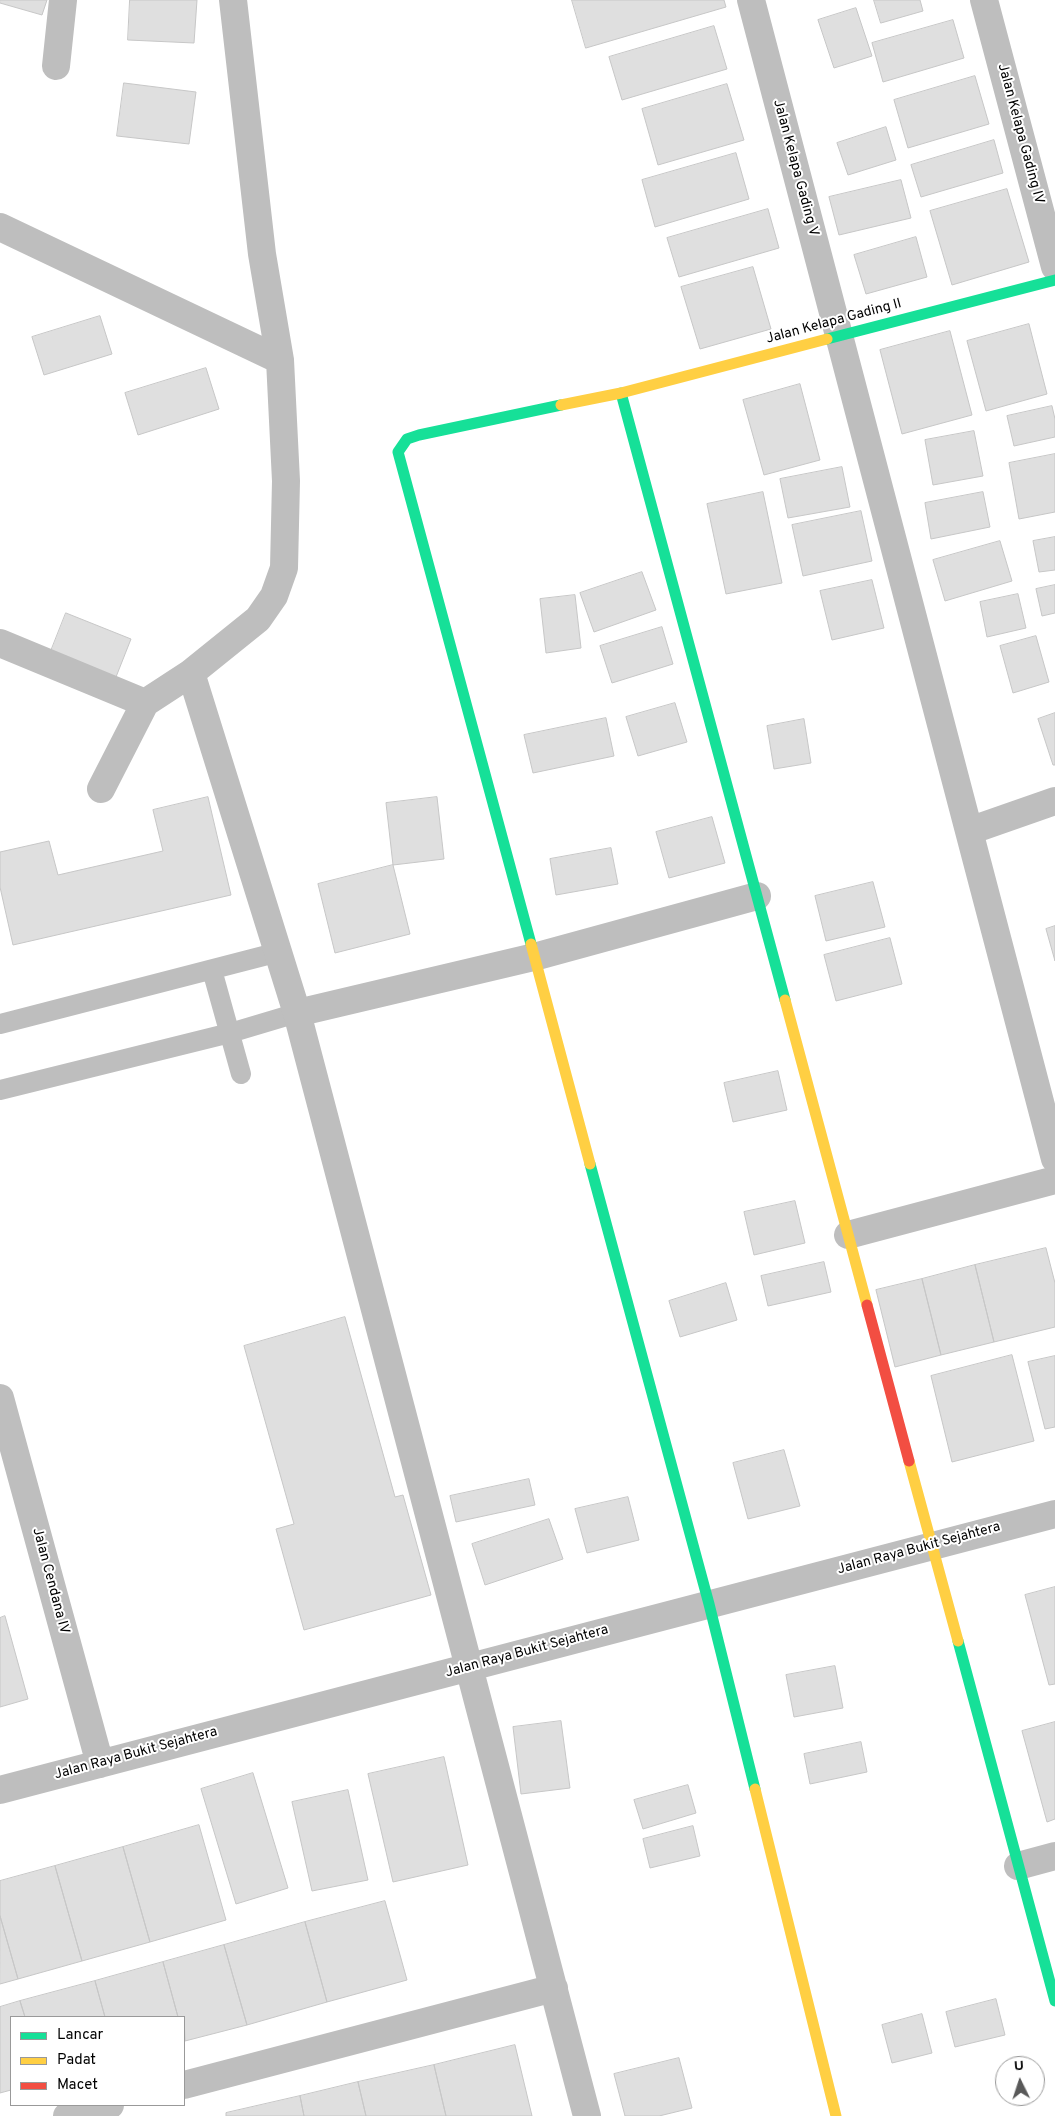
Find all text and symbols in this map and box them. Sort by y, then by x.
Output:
street label: Jalan Kelapa Gading IV [993,62,1047,206]
street label: Jalan Kelapa Gading V [769,98,821,238]
street label: Jalan Kelapa Gading II [764,296,904,348]
street label: Jalan Raya Bukit Sejahtera [836,1519,1002,1579]
street label: Jalan Cendana IV [28,1526,72,1636]
street label: Jalan Raya Bukit Sejahtera [444,1622,610,1682]
street label: Jalan Raya Bukit Sejahtera [53,1724,219,1784]
legend [10,2016,185,2106]
text: Lancar [57,2026,103,2045]
text: Padat [57,2051,96,2070]
north arrow [995,2056,1045,2106]
text: U [1013,2058,1025,2075]
text: Macet [57,2076,98,2095]

